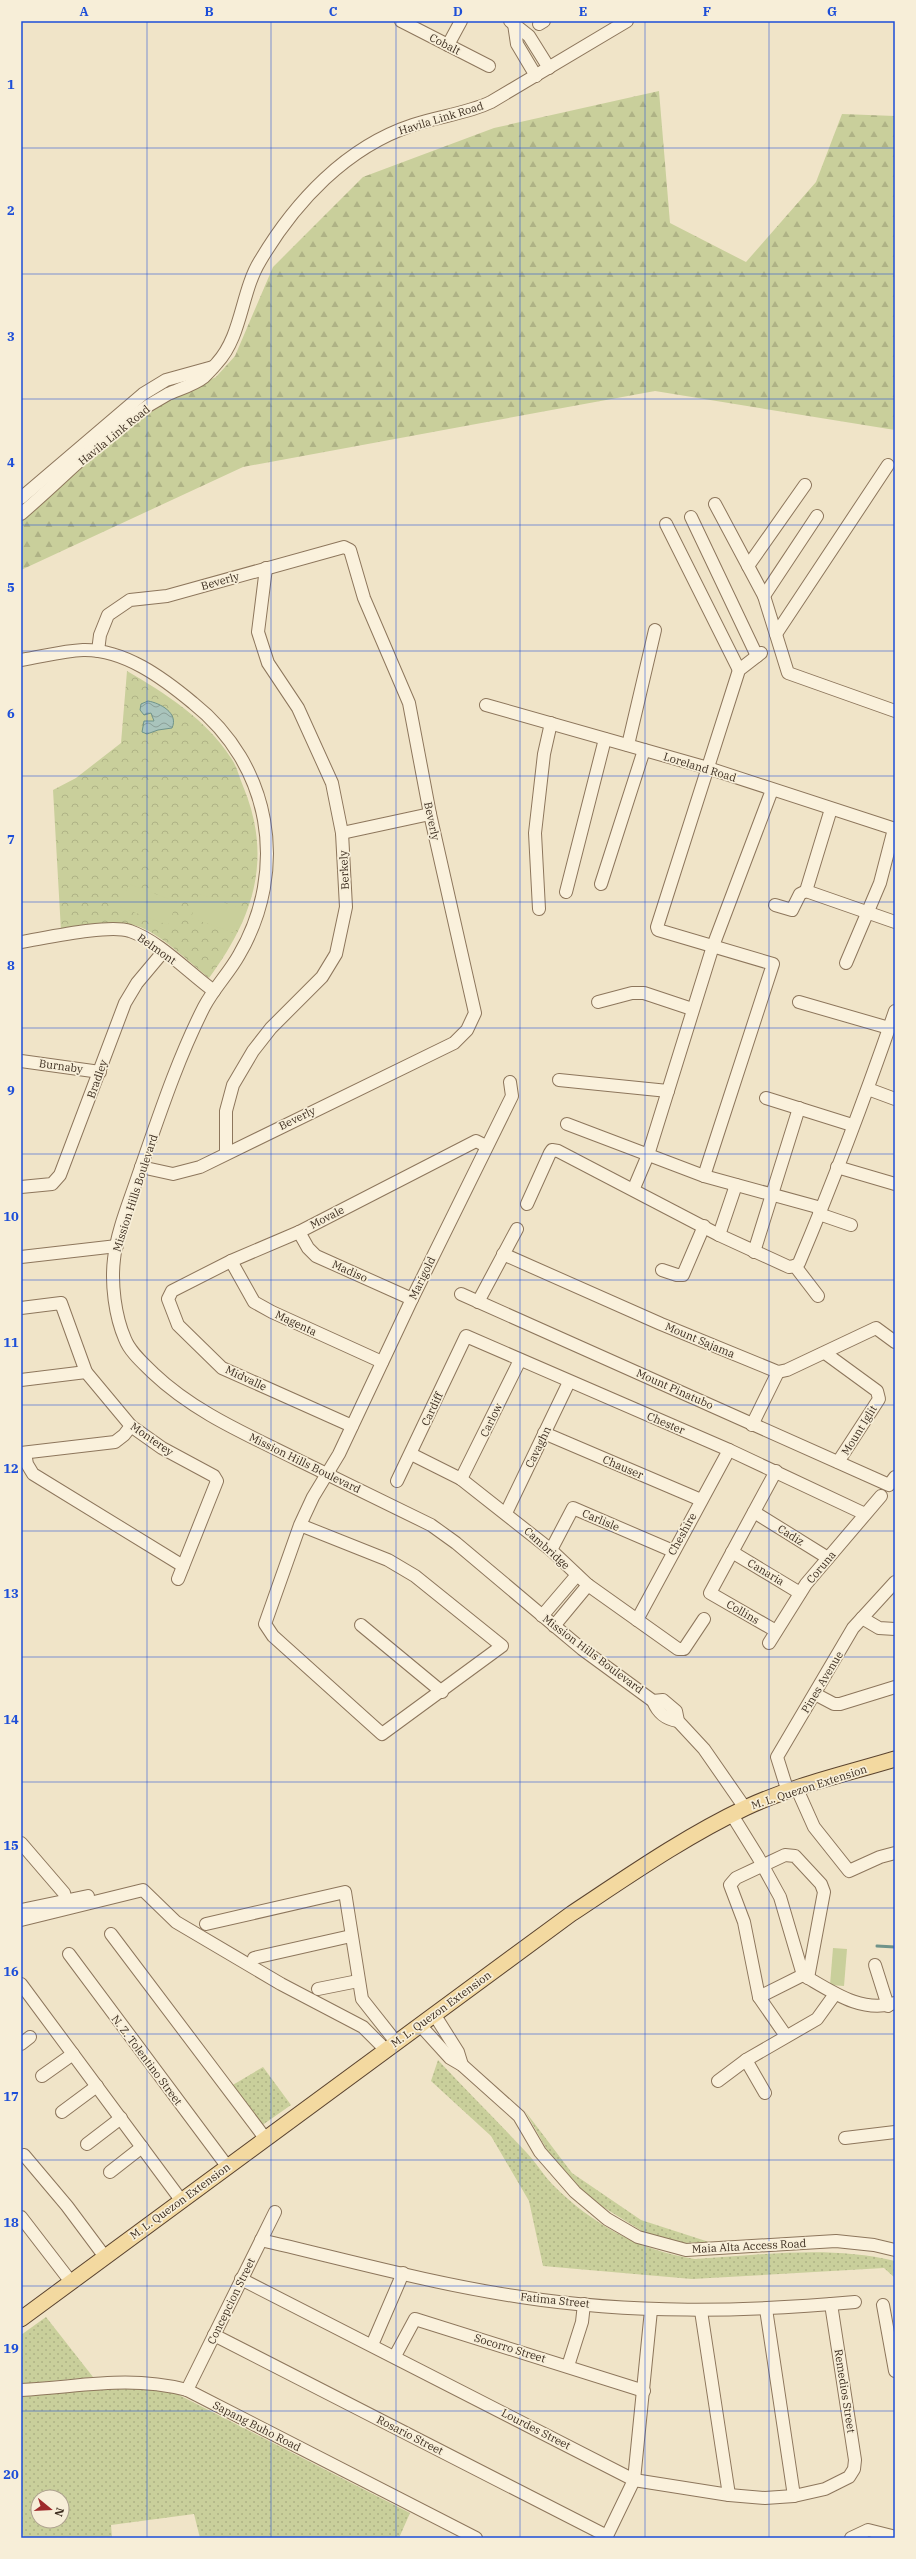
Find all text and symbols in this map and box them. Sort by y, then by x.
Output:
text: A [79,3,89,20]
text: B [204,3,214,20]
text: C [329,3,338,20]
text: D [453,3,463,20]
text: E [579,3,587,20]
text: F [703,3,711,20]
text: G [827,3,837,20]
street label: Cobalt [427,30,463,58]
text: 1 [7,76,15,93]
street label: Havila Link Road [397,98,485,138]
text: 2 [7,202,15,219]
text: 3 [7,328,15,345]
street label: Havila Link Road [75,402,153,468]
text: 4 [7,454,15,471]
street label: Beverly [199,569,241,593]
text: 5 [7,579,15,596]
text: 6 [7,705,15,722]
street label: Loreland Road [662,749,738,785]
street label: Beverly [421,800,443,842]
text: 7 [7,831,15,848]
street label: Berkely [336,850,352,890]
street label: Belmont [135,931,179,967]
text: 8 [7,957,15,974]
street label: Burnaby [38,1056,84,1076]
street label: Bradley [84,1058,110,1100]
text: 9 [7,1082,15,1099]
street label: Beverly [276,1103,318,1133]
street label: Mission Hills Boulevard [109,1132,161,1253]
street label: Movale [308,1202,347,1232]
text: 10 [3,1208,19,1225]
street label: Marigold [406,1254,439,1302]
street label: Madiso [330,1257,370,1285]
street label: Magenta [273,1307,319,1339]
street label: Mount Sajama [663,1319,737,1361]
text: 11 [3,1334,19,1351]
street label: Midvalle [223,1362,269,1394]
street label: Mount Pinatubo [634,1366,716,1412]
street label: Cardiff [418,1389,446,1428]
street label: Carlow [477,1400,505,1439]
street label: Mount Iglit [838,1402,880,1458]
street label: Chester [645,1409,687,1437]
street label: Monterey [128,1419,176,1459]
street label: Cavaghn [522,1424,554,1470]
street label: Mission Hills Boulevard [247,1430,363,1496]
street label: Chauser [601,1452,646,1482]
text: 12 [3,1460,19,1477]
street label: Carlisle [580,1506,622,1534]
street label: Cheshire [665,1510,699,1558]
street label: Cadiz [775,1521,807,1549]
street label: Cambridge [521,1524,573,1572]
street label: Coruna [803,1548,839,1586]
street label: Canaria [745,1556,787,1588]
text: 13 [3,1585,19,1602]
street label: Collins [724,1597,762,1627]
street label: Mission Hills Boulevard [540,1612,646,1697]
street label: Pines Avenue [798,1648,846,1716]
text: 14 [3,1711,19,1728]
street label: M. L. Quezon Extension [749,1762,869,1812]
text: 15 [3,1837,19,1854]
text: 16 [3,1963,19,1980]
street label: M. L. Quezon Extension [388,1968,494,2050]
street label: N. Z. Tolentino Street [109,2012,186,2108]
text: 17 [3,2088,19,2105]
street label: M. L. Quezon Extension [127,2160,233,2242]
text: 18 [3,2214,19,2231]
street label: Maia Alta Access Road [691,2236,807,2256]
street label: Concepcion Street [204,2255,258,2346]
street label: Fatima Street [520,2289,590,2311]
street label: Socorro Street [473,2330,548,2366]
text: 19 [3,2340,19,2357]
street label: Remedios Street [831,2348,859,2434]
street label: Sapang Buho Road [211,2398,304,2454]
street label: Lourdes Street [499,2406,573,2453]
street label: Rosario Street [374,2412,446,2458]
text: 20 [3,2466,19,2483]
north arrow [30,2489,70,2529]
text: N [51,2506,68,2519]

